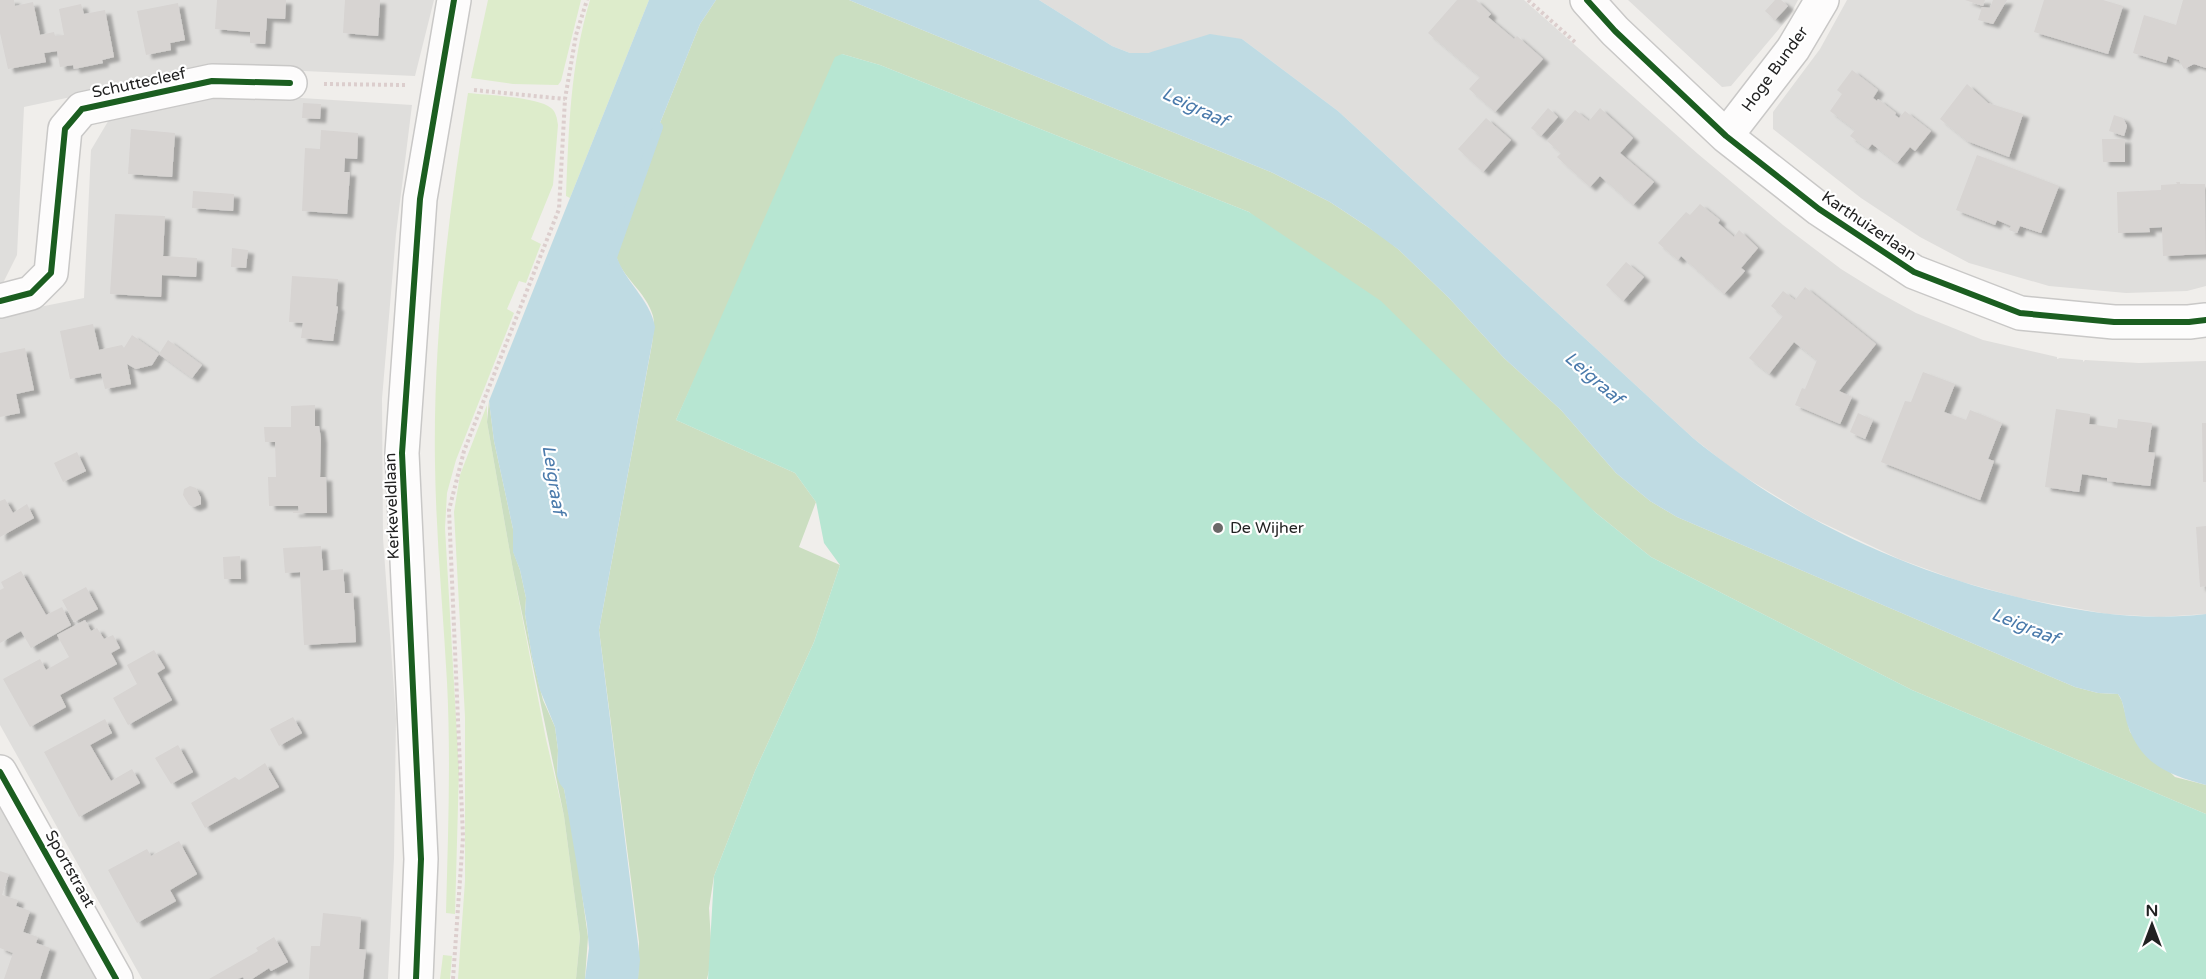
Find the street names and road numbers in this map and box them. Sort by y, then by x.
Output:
street label: Hoge Bunder [1737,22,1813,116]
street label: Schuttecleef [90,63,189,103]
street label: Karthuizerlaan [1818,187,1920,265]
street label: Kerkeveldlaan [380,452,404,560]
street label: Sportstraat [41,827,99,911]

